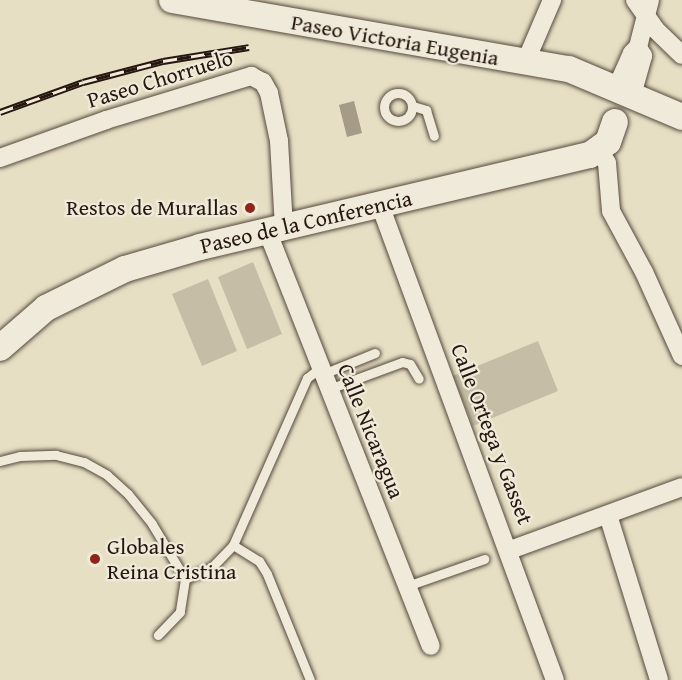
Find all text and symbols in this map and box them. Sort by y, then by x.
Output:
street label: Paseo Victoria Eugenia [289,9,501,71]
street label: Paseo Chorruelo [84,44,236,114]
street label: Paseo de la Conferencia [198,185,414,259]
place label: Restos de Murallas [66,195,238,221]
marker: Restos de Murallas [243,201,257,215]
street label: Calle Ortega y Gasset [445,340,539,528]
street label: Calle Nicaragua [332,360,410,502]
place label: Globales Reina Cristina [107,533,236,584]
marker: Globales Reina Cristina [88,552,102,566]

